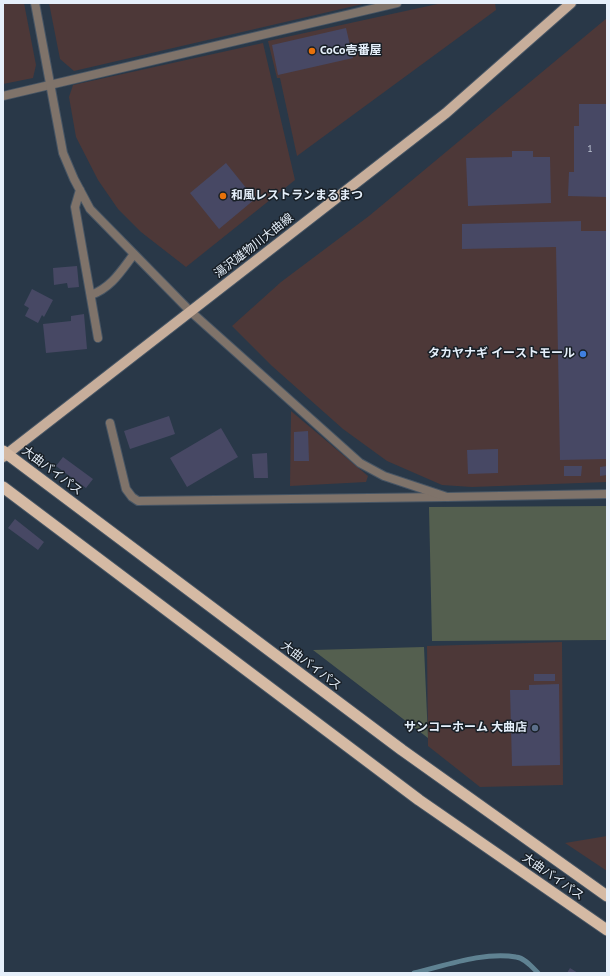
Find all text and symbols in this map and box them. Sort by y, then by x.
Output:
place label: CoCo壱番屋 [320,44,381,58]
marker: CoCo壱番屋 [307,46,317,56]
house number: 1 [587,143,593,155]
place label: 和風レストランまるまつ [231,189,363,203]
marker: 和風レストランまるまつ [218,191,228,201]
street label: 湯沢雄物川大曲線 [212,211,296,281]
place label: タカヤナギ イーストモール [428,347,575,361]
marker: タカヤナギ イーストモール [578,349,588,359]
street label: 大曲バイパス [19,444,85,498]
street label: 大曲バイパス [278,639,344,693]
place label: サンコーホーム 大曲店 [404,721,527,735]
marker: サンコーホーム 大曲店 [530,723,540,733]
street label: 大曲バイパス [519,850,587,904]

